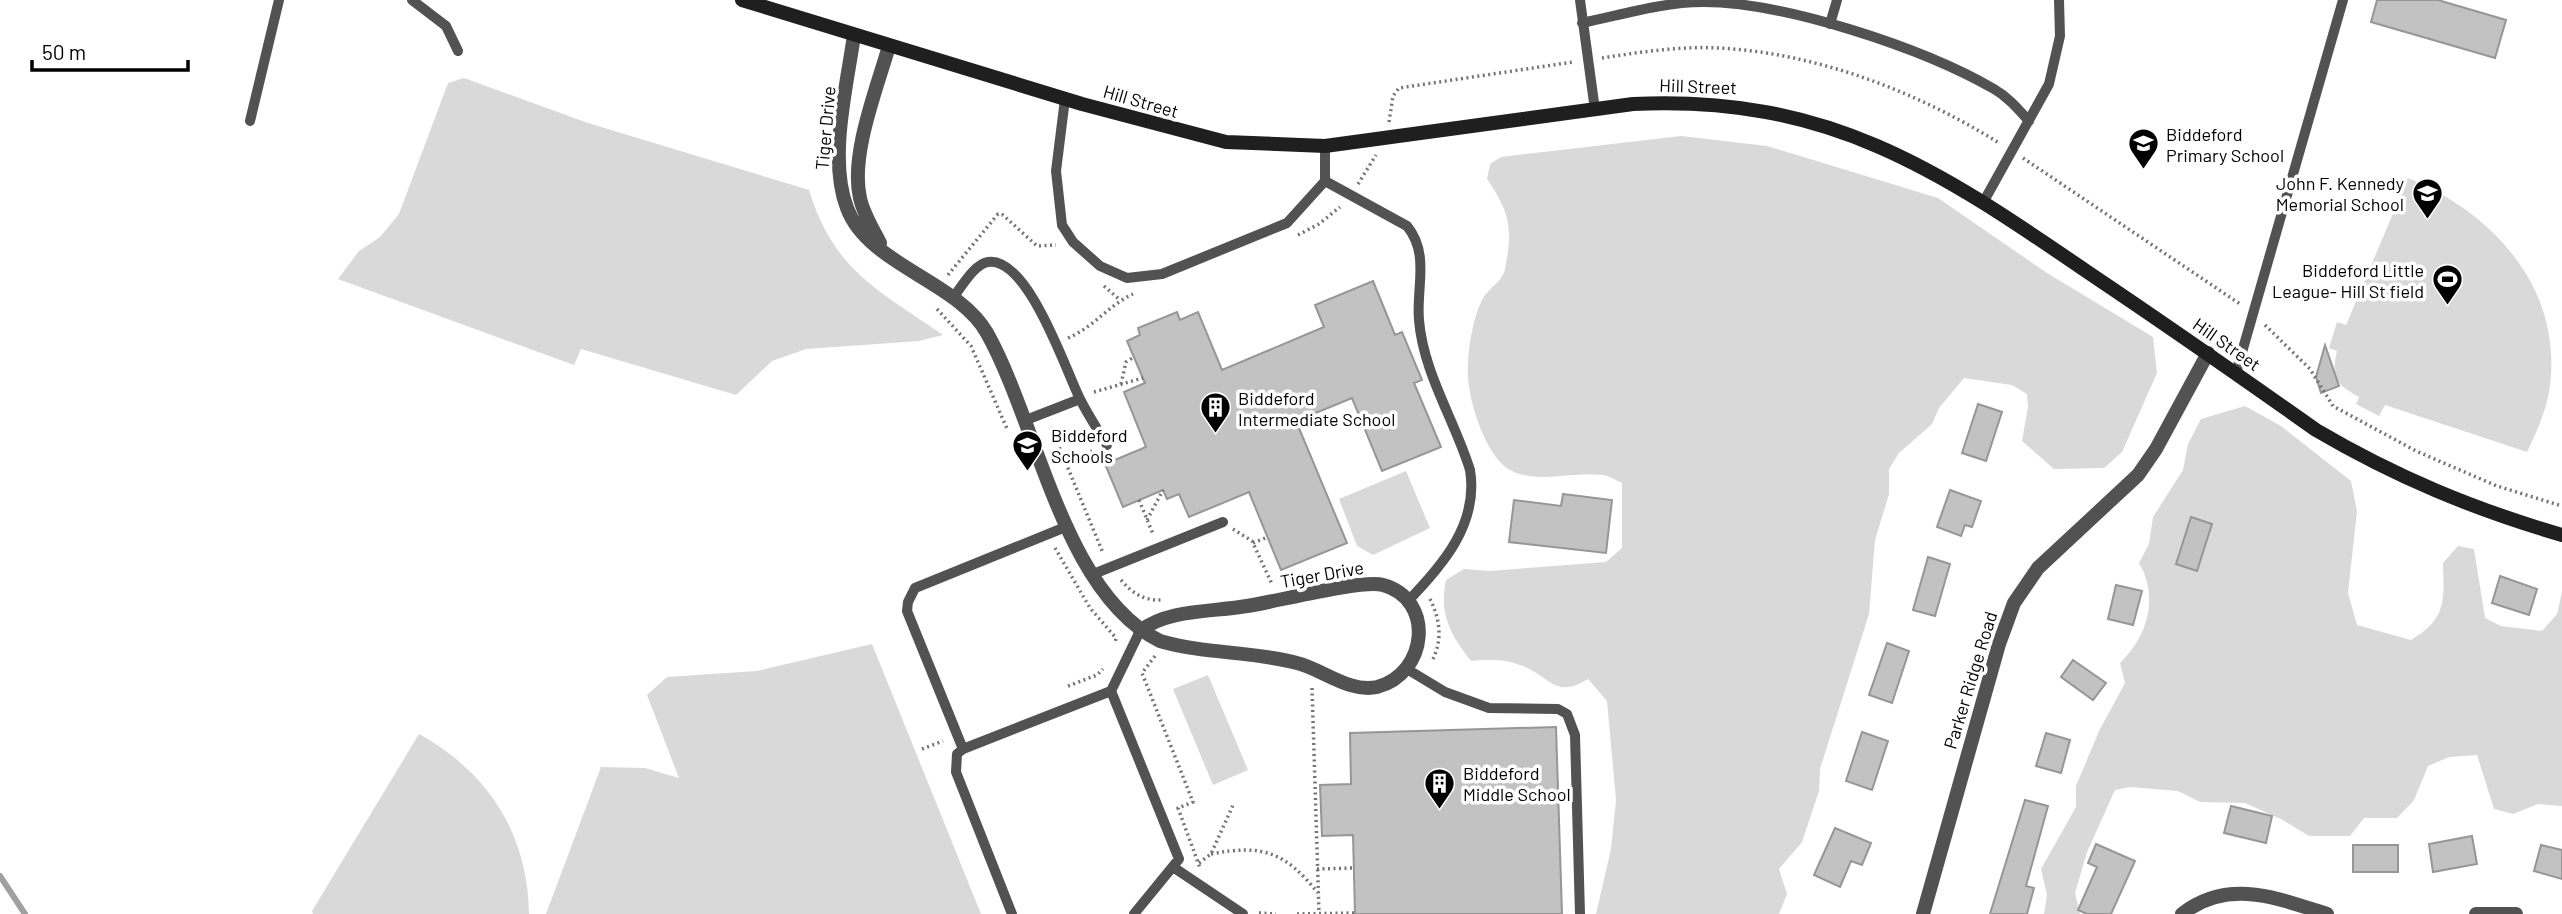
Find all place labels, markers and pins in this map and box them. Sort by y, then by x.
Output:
place label: Biddeford Primary School [2166,123,2284,166]
school or university icon: Biddeford Primary School [2126,127,2160,171]
place label: John F. Kennedy Memorial School [2276,172,2404,215]
school or university icon: John F. Kennedy Memorial School [2410,176,2444,220]
place label: Biddeford Little League- Hill St field [2272,259,2424,302]
sports icon: Biddeford Little League- Hill St field [2430,263,2464,307]
place label: Biddeford Intermediate School [1238,387,1395,430]
building icon: Biddeford Intermediate School [1198,391,1232,435]
place label: Biddeford Schools [1051,424,1128,467]
school or university icon: Biddeford Schools [1011,428,1045,472]
place label: Biddeford Middle School [1463,762,1571,805]
building icon: Biddeford Middle School [1423,766,1457,810]

